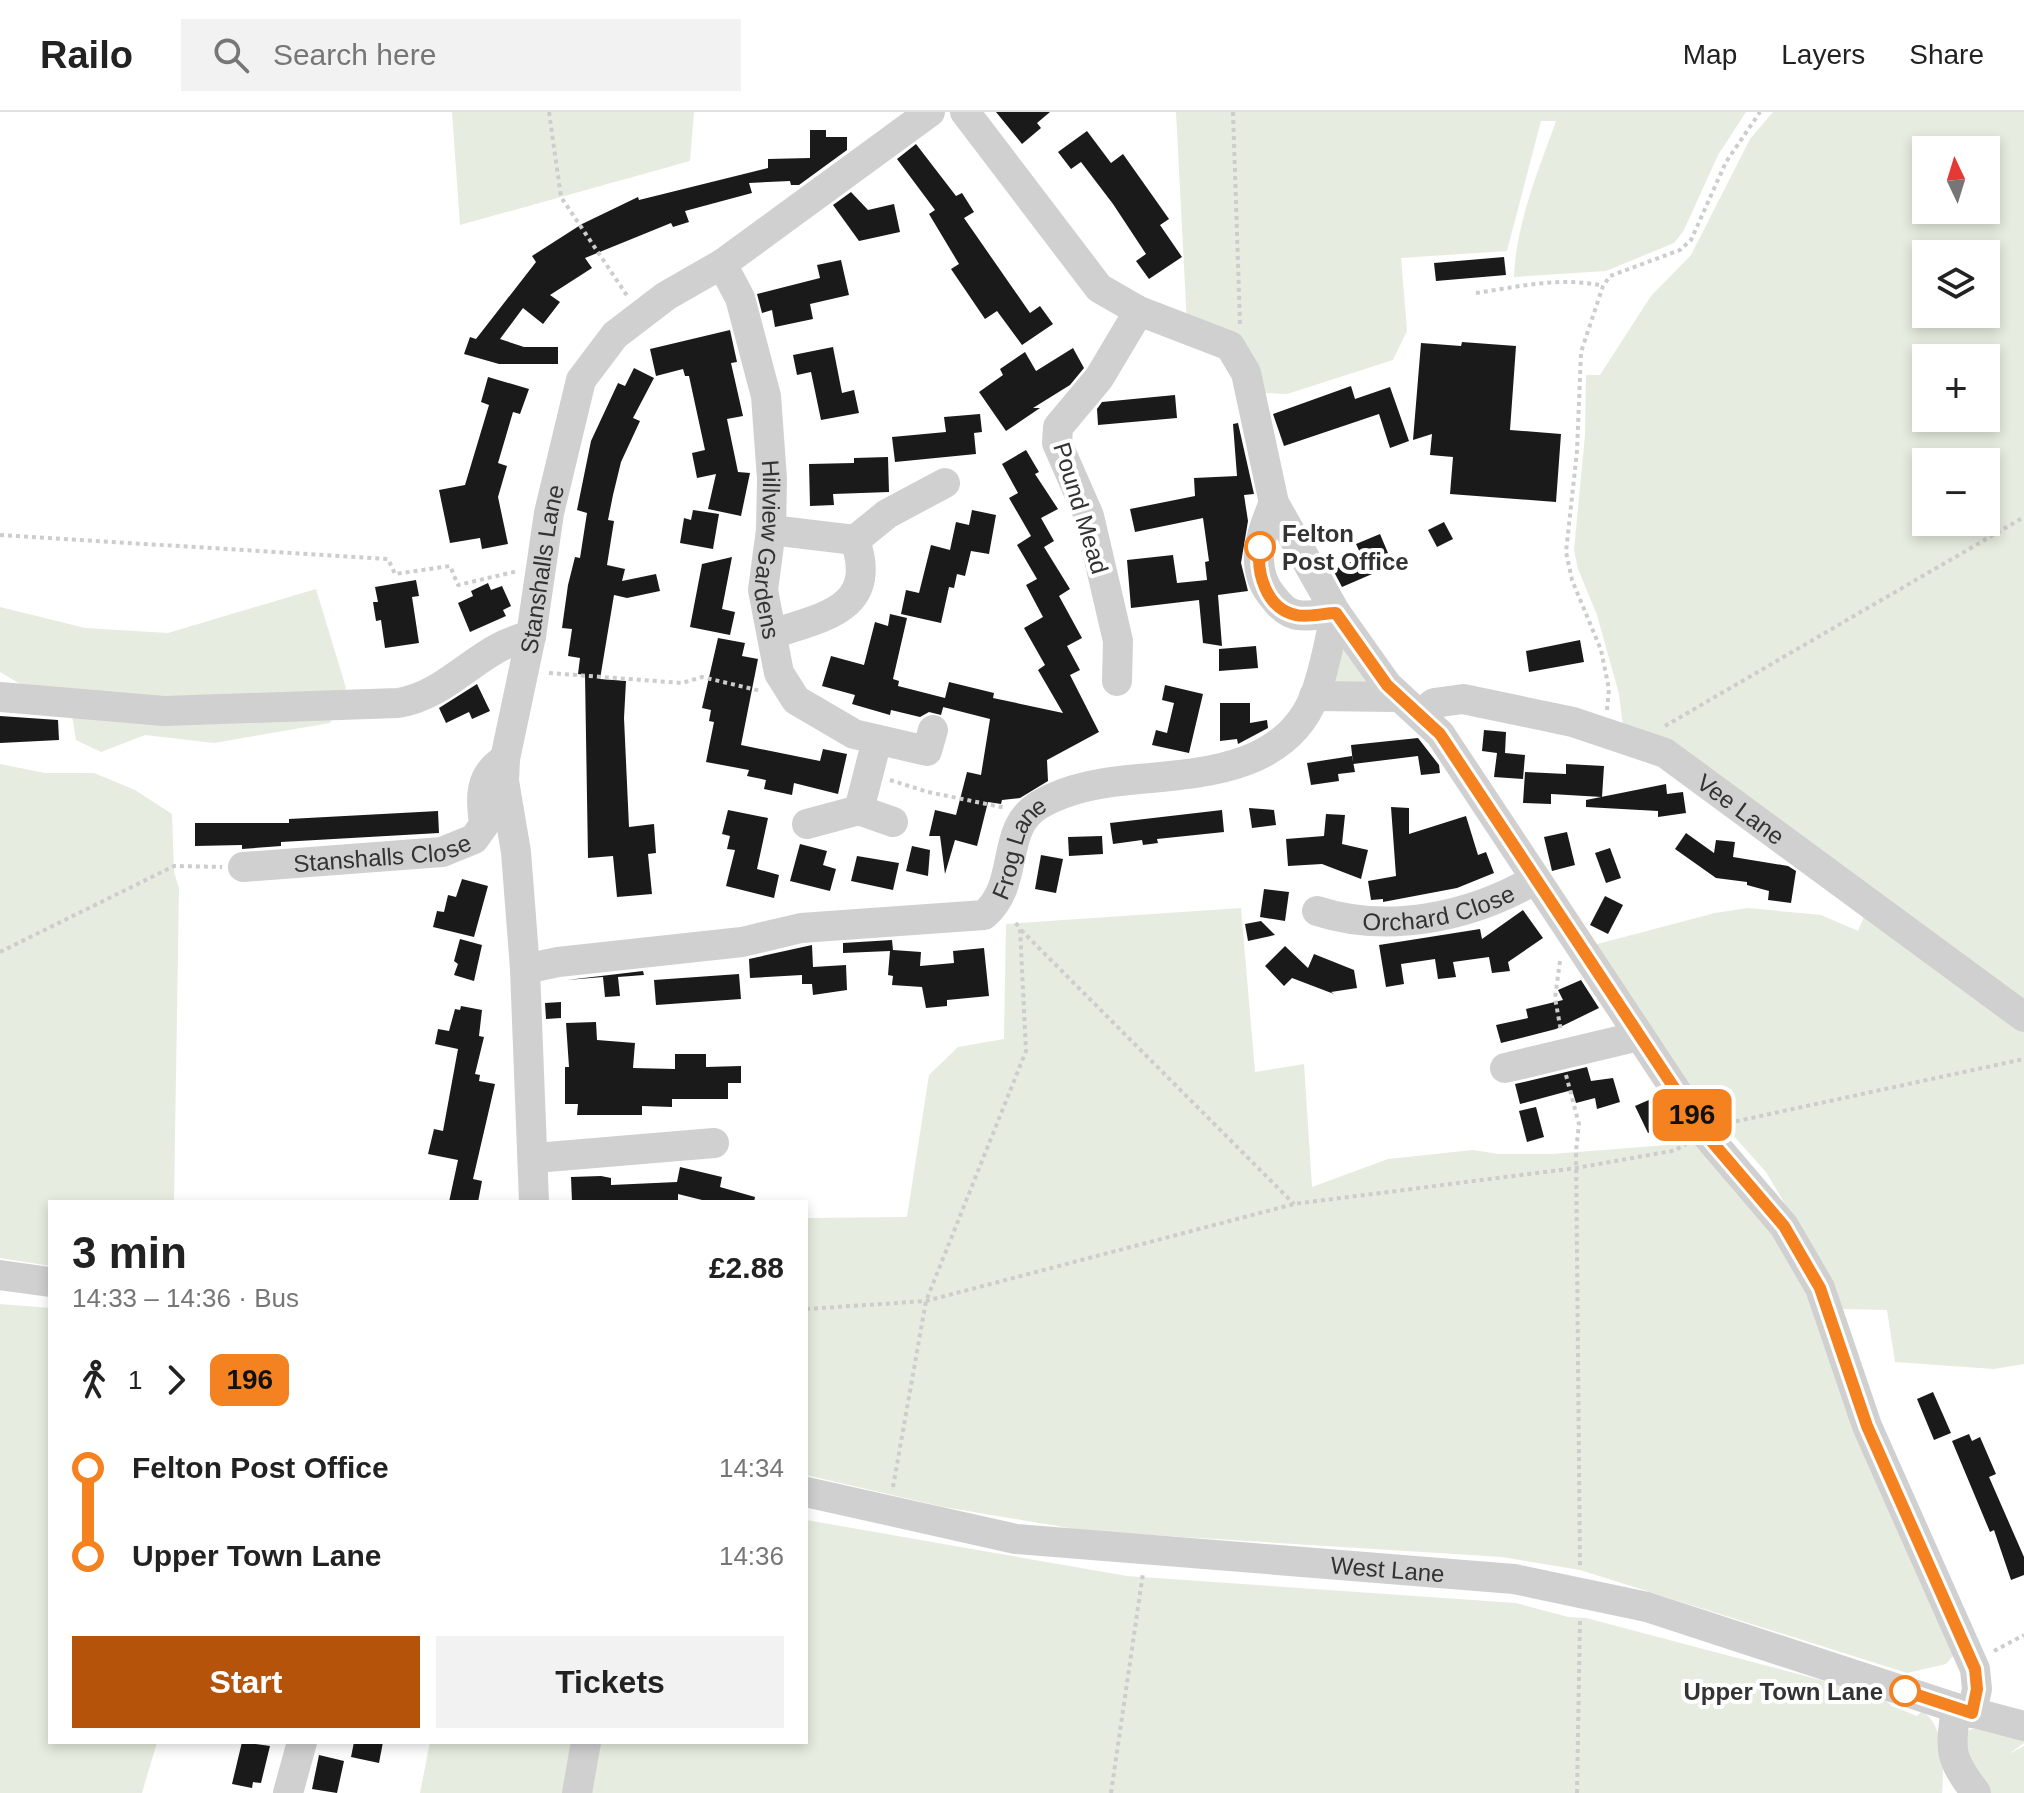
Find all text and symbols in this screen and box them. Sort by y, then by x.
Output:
search box [181,19,741,91]
icon: search [209,33,253,77]
text: Railo [40,34,133,76]
text: Search here [273,38,436,71]
text: Map [1683,39,1737,70]
text: Layers [1781,39,1865,70]
text: Share [1909,39,1984,70]
north arrow [1912,136,2000,224]
map controls [1912,136,2000,536]
button: layers [1912,240,2000,328]
button: + [1912,344,2000,432]
street label: Pound Mead [1048,439,1114,577]
button: − [1912,448,2000,536]
street label: Hillview Gardens [749,459,786,641]
street label: Stanshalls Lane [514,482,569,656]
place label: Felton Post Office [1282,520,1409,575]
marker: Felton Post Office [1245,532,1275,562]
street label: Vee Lane [1692,768,1790,850]
street label: Frog Lane [986,791,1051,903]
street label: Stanshalls Close [292,828,475,877]
street label: Orchard Close [1362,879,1518,935]
line badge: 196 [1646,1089,1738,1141]
text: 196 [1669,1099,1715,1130]
text: 3 min [72,1228,187,1277]
text: £2.88 [709,1251,784,1284]
text: 14:33 – 14:36 · Bus [72,1283,299,1313]
icon: walk [72,1358,116,1402]
icon: forward [154,1358,198,1402]
text: 196 [226,1364,273,1395]
text: 1 [128,1365,142,1395]
text: Felton Post Office [132,1451,389,1484]
text: 14:34 [719,1453,784,1483]
text: Upper Town Lane [132,1539,381,1572]
text: 14:36 [719,1541,784,1571]
street label: West Lane [1330,1551,1446,1587]
button: Start [72,1636,420,1728]
button: Tickets [436,1636,784,1728]
marker: Upper Town Lane [1890,1676,1920,1706]
place label: Upper Town Lane [1683,1678,1883,1705]

